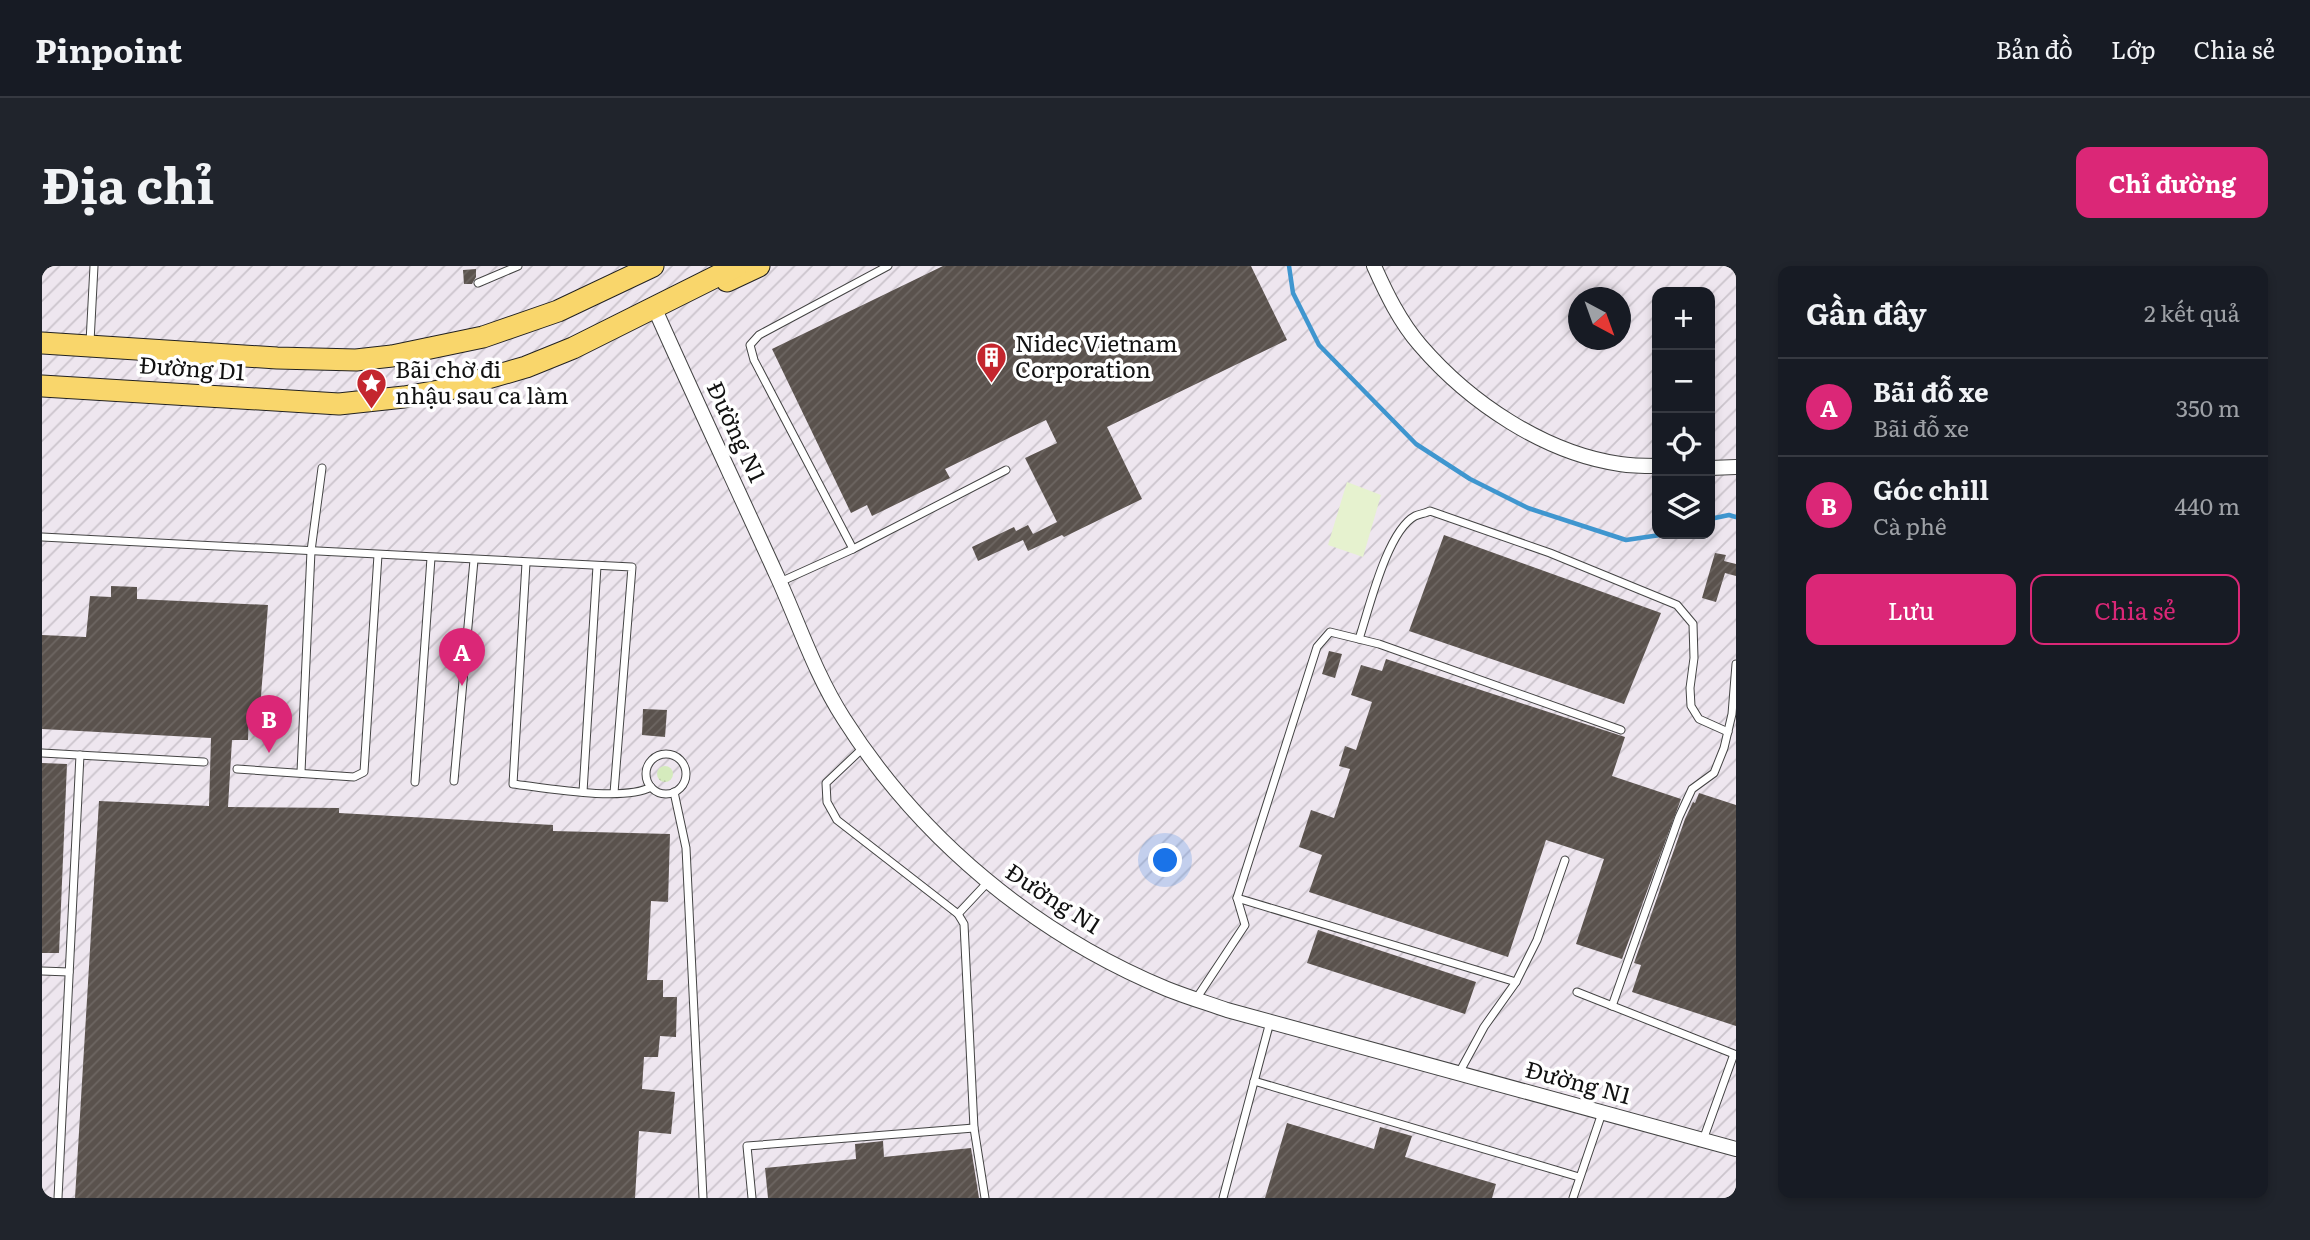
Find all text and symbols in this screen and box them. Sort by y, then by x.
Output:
text: Pinpoint [35,24,182,73]
text: Bản đồ [1996,31,2073,66]
text: Lớp [2111,31,2156,66]
text: Chia sẻ [2194,31,2275,66]
text: Địa chỉ [42,146,214,219]
button: Chỉ đường [2076,147,2268,218]
north arrow [1568,287,1631,350]
map controls [1652,287,1715,539]
button: + [1652,287,1715,350]
text: Gần đây [1806,290,1927,334]
text: 2 kết quả [2144,295,2240,329]
place label: Nidec Vietnam Corporation [1015,325,1177,385]
building icon: Nidec Vietnam Corporation [975,340,1009,384]
street label: Đường D1 [138,346,246,388]
button: − [1652,350,1715,413]
place label: Bãi chờ đi nhậu sau ca làm [395,351,569,411]
place icon: Bãi chờ đi nhậu sau ca làm [355,366,389,410]
text: Bãi đỗ xe [1873,371,1989,410]
street label: Đường N1 [700,375,776,487]
text: A [1820,390,1838,424]
text: 350 m [2176,390,2240,424]
text: Bãi đỗ xe [1873,410,1969,444]
button: locate [1652,413,1715,476]
text: Góc chill [1873,469,1989,508]
button: layers [1652,476,1715,539]
text: B [1821,488,1837,522]
text: 440 m [2174,488,2240,522]
text: Cà phê [1873,508,1947,542]
button: Lưu [1806,574,2016,645]
button: Chia sẻ [2030,574,2240,645]
pin: A [439,628,485,686]
pin: B [246,695,292,753]
your location [1148,843,1182,877]
street label: Đường N1 [1000,854,1109,941]
street label: Đường N1 [1522,1051,1635,1111]

